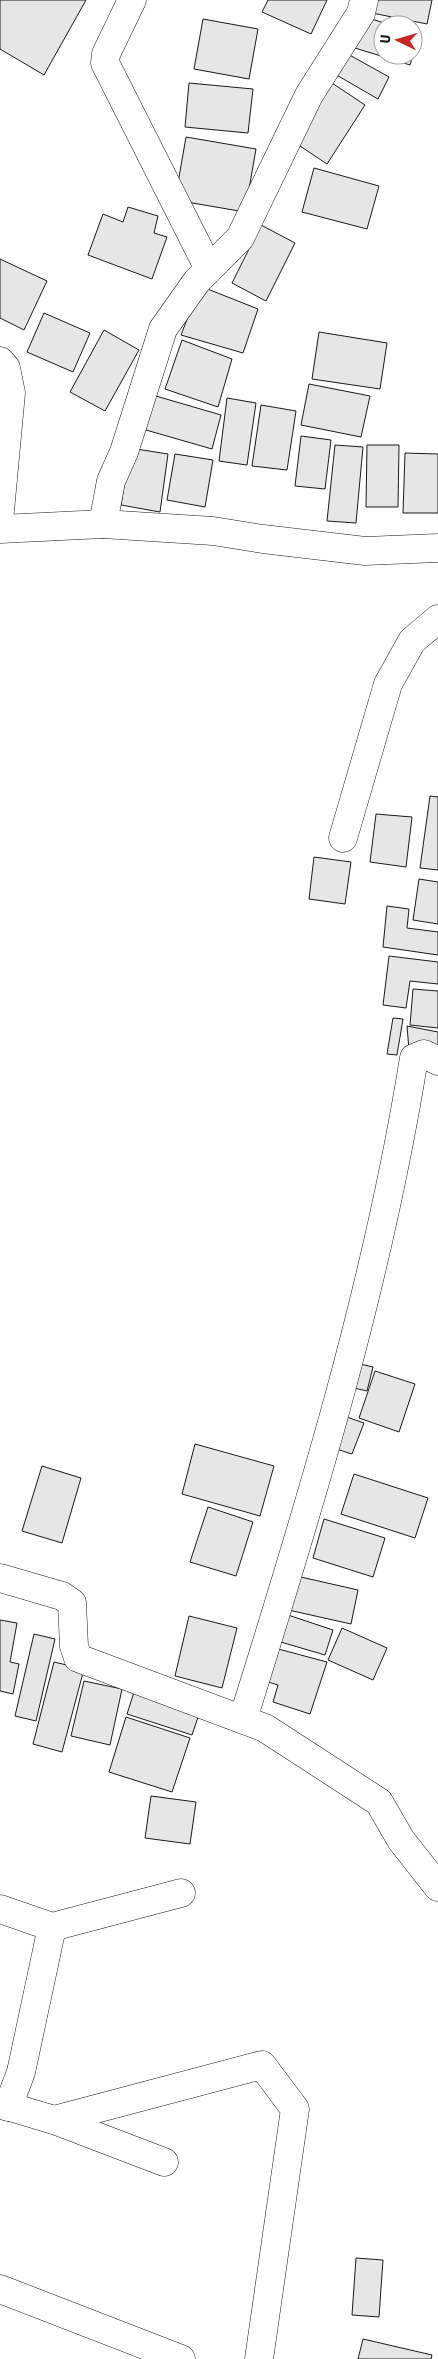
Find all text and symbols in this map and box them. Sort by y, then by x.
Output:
north arrow [373,15,423,65]
text: U [377,34,393,44]

